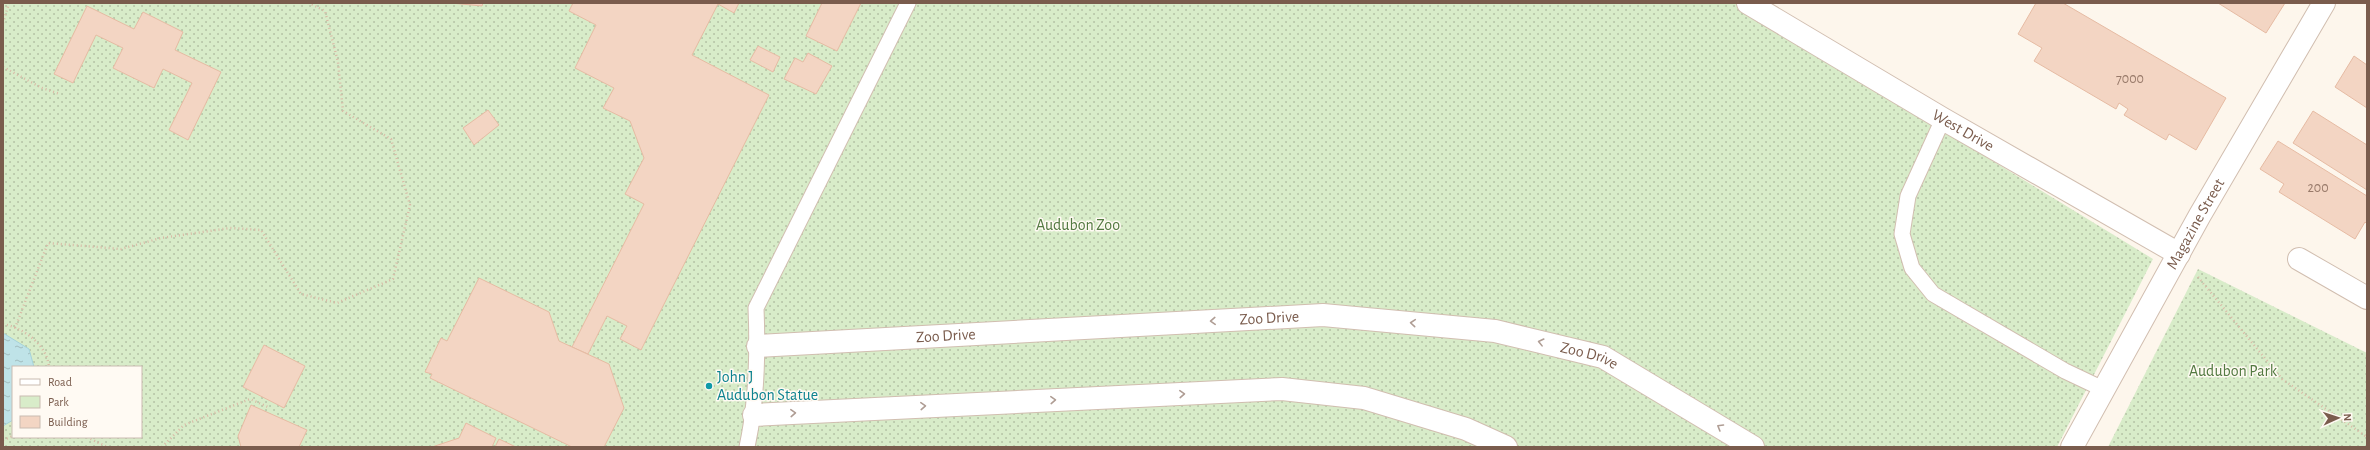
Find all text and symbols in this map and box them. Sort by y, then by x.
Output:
house number: 7000 [2116,72,2144,86]
street label: West Drive [1930,107,1997,154]
street label: Magazine Street [2164,176,2227,272]
house number: 200 [2307,181,2329,195]
park label: Audubon Zoo [1036,217,1120,233]
street label: Zoo Drive [1239,308,1299,328]
one-way arrow [1210,317,1216,326]
one-way arrow [1410,319,1416,328]
street label: Zoo Drive [915,326,976,345]
one-way arrow [1538,338,1545,347]
street label: Zoo Drive [1559,339,1621,372]
park label: Audubon Park [2189,363,2278,379]
legend [12,366,142,438]
place label: John J Audubon Statue [717,369,818,403]
text: Road [48,376,72,388]
marker: John J Audubon Statue [704,381,714,391]
one-way arrow [1179,389,1185,398]
text: Park [48,396,69,408]
one-way arrow [1050,396,1056,404]
north arrow [2318,398,2358,438]
one-way arrow [920,402,926,411]
one-way arrow [790,409,796,417]
text: N [2342,413,2353,422]
text: Building [48,416,88,428]
one-way arrow [1717,424,1724,432]

